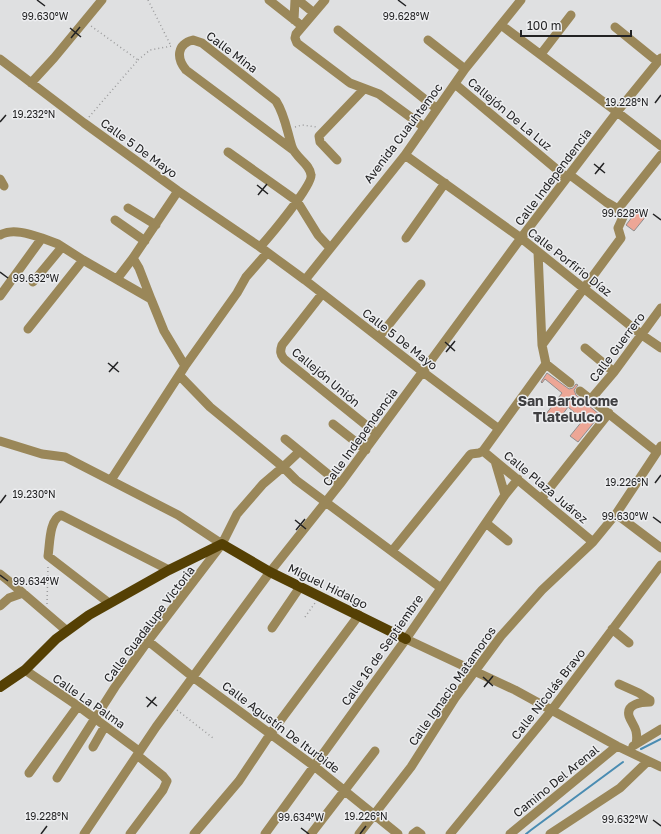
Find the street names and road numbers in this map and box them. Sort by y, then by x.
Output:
street label: Calle Mina [203,28,261,76]
street label: Callejón De La Luz [465,74,555,154]
street label: Avenida Cuauhtemoc [360,80,446,186]
street label: Calle 5 De Mayo [98,115,180,181]
street label: Calle Independencia [512,125,594,229]
street label: Calle Porfirio Díaz [525,225,615,299]
street label: Calle 5 De Mayo [359,305,441,373]
street label: Calle Guerrero [586,309,648,385]
street label: Callejón Unión [289,344,363,410]
street label: Calle Independencia [319,385,401,489]
street label: Calle Plaza Juárez [501,447,591,527]
street label: Miguel Hidalgo [286,560,370,612]
street label: Calle Guadalupe Victoria [100,563,198,685]
street label: Calle 16 de Septiembre [338,591,426,709]
street label: Calle Ignacio Matamoros [405,623,499,749]
street label: Calle Nicolás Bravo [508,646,588,742]
street label: Calle La Palma [50,670,128,732]
street label: Calle Agustín De Iturbide [219,678,343,776]
street label: Camino Del Arenal [510,742,602,820]

